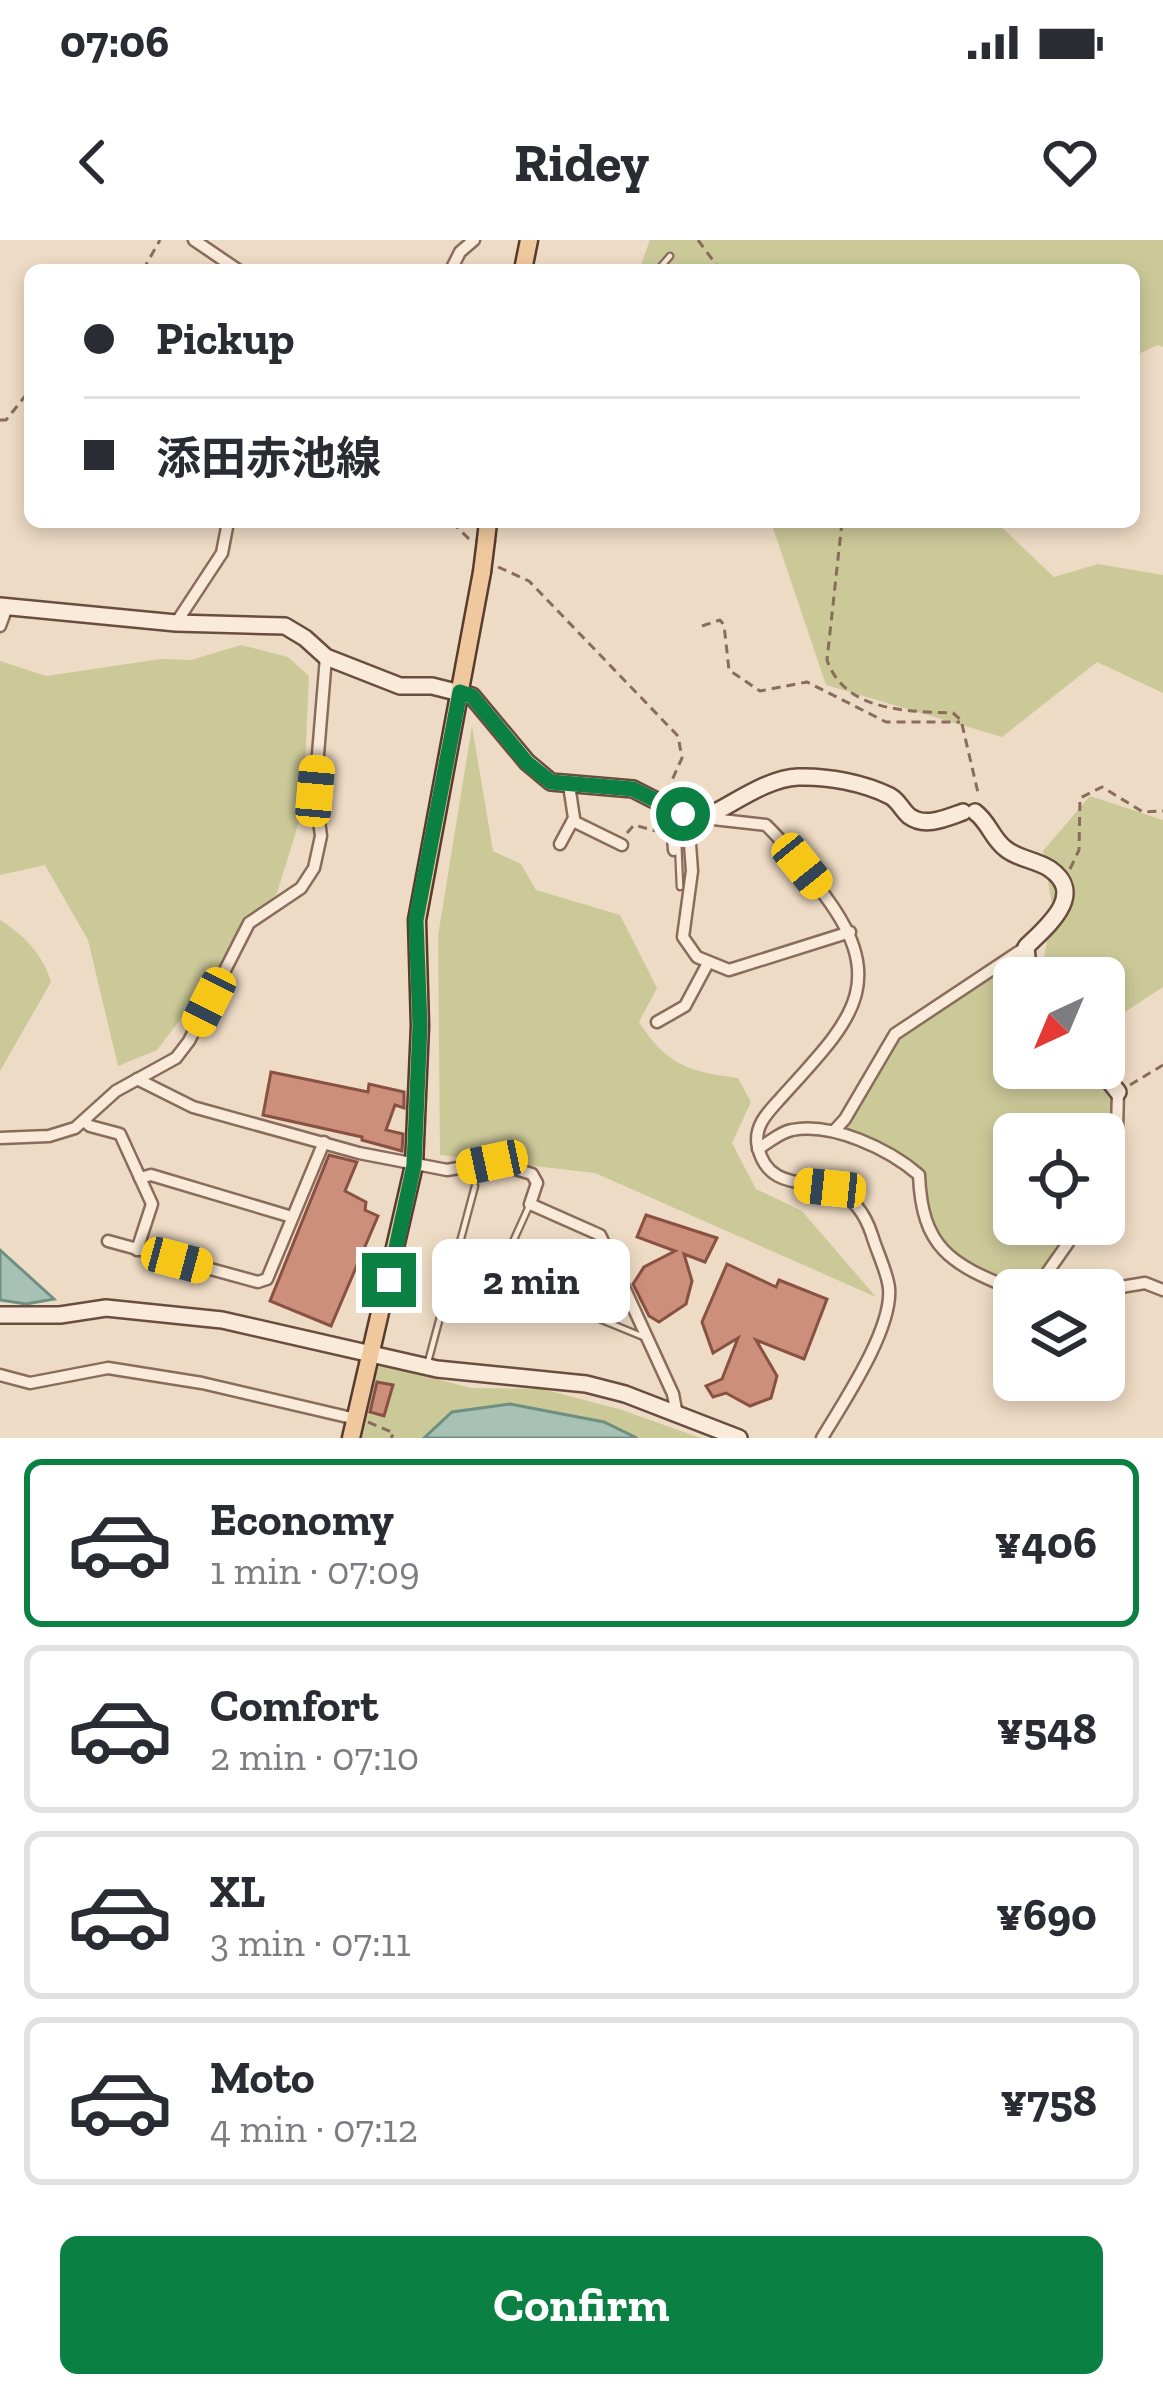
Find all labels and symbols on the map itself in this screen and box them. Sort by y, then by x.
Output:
car [294,754,336,828]
route start [656,787,710,841]
car [765,827,839,905]
north arrow [993,957,1125,1089]
car [177,962,241,1042]
car [453,1137,531,1187]
car [792,1166,868,1210]
car [138,1233,216,1287]
callout: 2 min [431,1238,629,1322]
route end [362,1253,416,1307]

